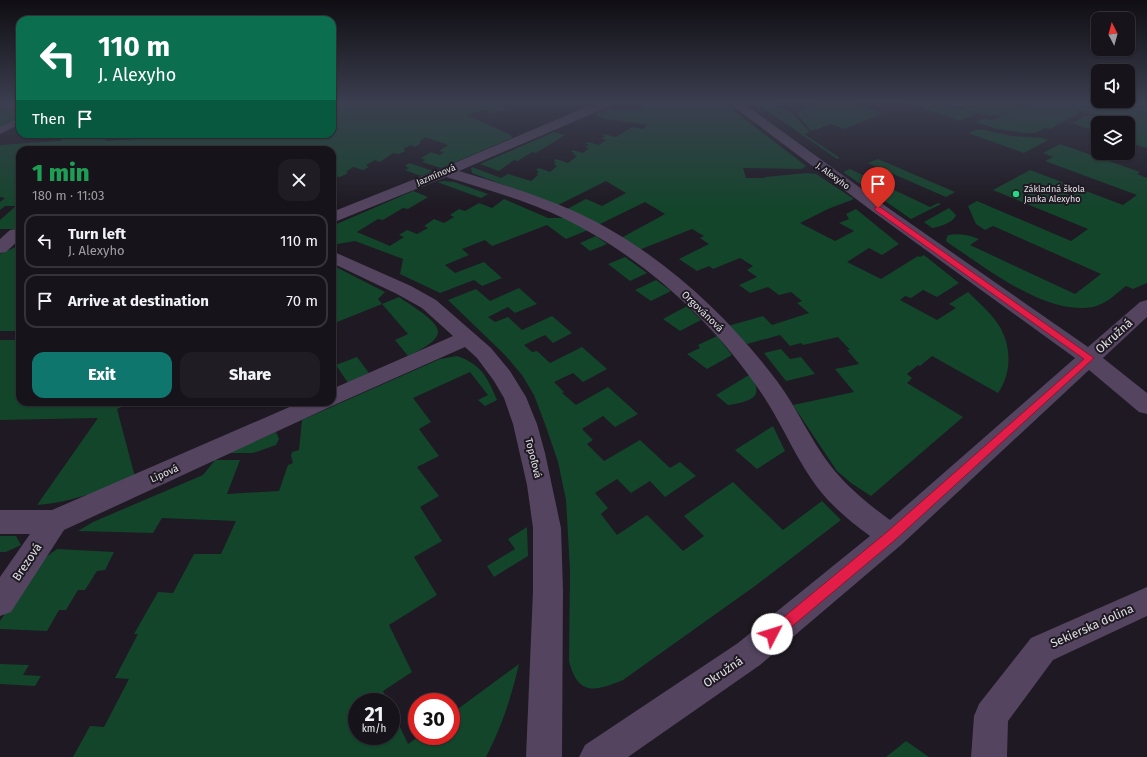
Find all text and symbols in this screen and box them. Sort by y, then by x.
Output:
north arrow [1091,12,1135,56]
map controls [1091,12,1135,160]
text: 110 m [98,30,170,63]
icon: left [32,32,84,84]
text: J. Alexyho [98,64,176,86]
button: sound [1091,64,1135,108]
icon: arrive [74,108,96,130]
text: Then [32,110,66,128]
button: layers [1091,116,1135,160]
text: 1 min [32,159,90,187]
button: close [278,159,320,201]
street label: J. Alexyho [814,160,852,192]
street label: Jazmínová [415,162,457,188]
pin [861,167,895,208]
icon: arrive [867,173,889,195]
place label: Základná škola Janka Alexyho [1024,184,1085,204]
text: 180 m · 11:03 [32,188,104,203]
marker: Základná škola Janka Alexyho [1011,189,1021,199]
text: Turn left [68,225,126,243]
icon: left [34,230,56,252]
text: 110 m [280,232,318,250]
text: J. Alexyho [68,243,125,258]
street label: Orgovánová [679,289,726,335]
icon: arrive [34,290,56,312]
text: Arrive at destination [68,292,209,310]
text: 70 m [286,292,318,310]
street label: Okružná [1093,316,1135,356]
button: Exit [32,352,172,398]
button: Share [180,352,320,398]
street label: Topoľová [522,437,544,480]
street label: Lipová [148,462,180,485]
street label: Brezová [9,541,45,583]
street label: Sekierska dolina [1048,601,1136,651]
position arrow [751,613,793,655]
street label: Okružná [700,654,746,690]
speed limit sign: 30 [408,693,460,745]
text: 21 [364,702,384,726]
text: km/h [362,723,386,735]

